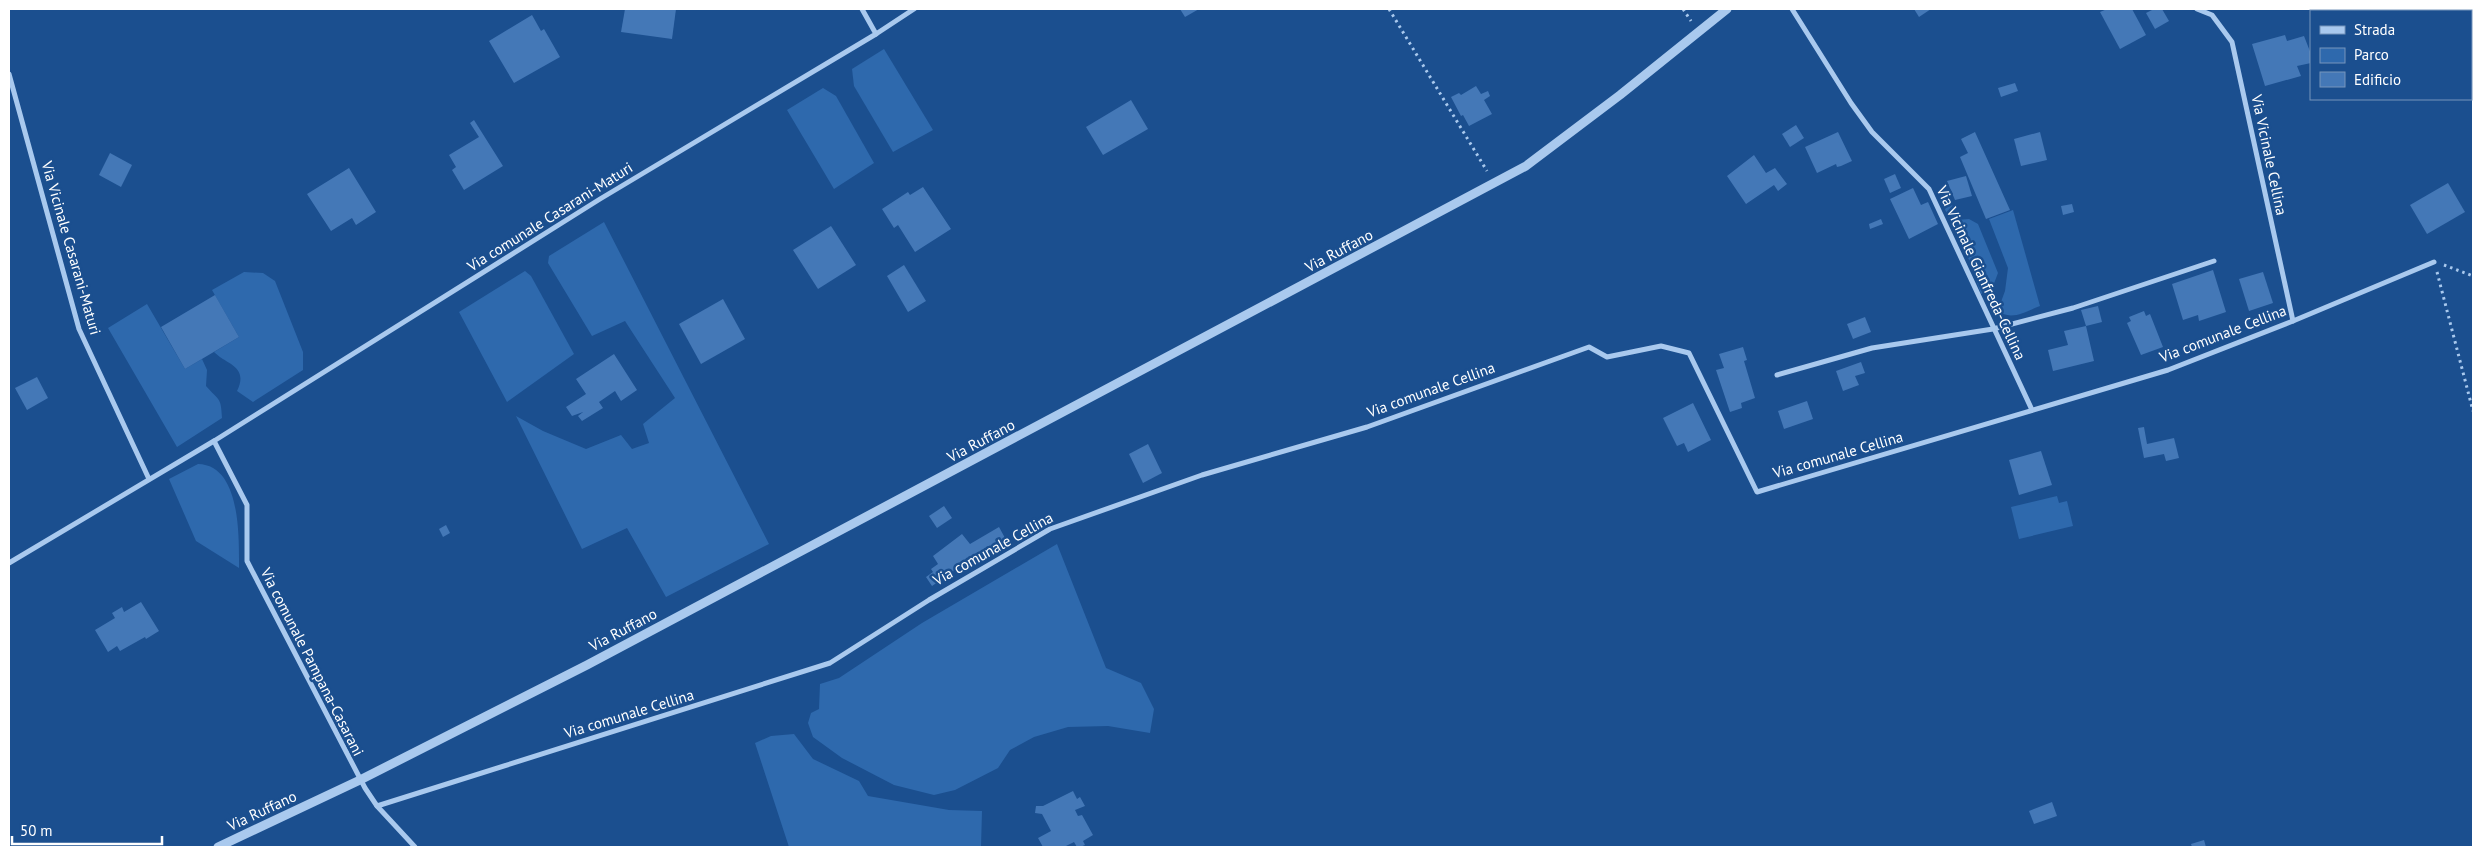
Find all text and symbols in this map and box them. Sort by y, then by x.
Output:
legend [2310,10,2472,100]
text: Strada [2354,20,2395,39]
text: Parco [2354,45,2389,64]
text: Edificio [2354,70,2401,89]
street label: Via Vicinale Cellina [2247,92,2292,217]
street label: Via Vicinale Casarani-Maturi [37,158,105,337]
street label: Via comunale Casarani-Maturi [463,158,636,276]
street label: Via Vicinale Gianfreda-Cellina [1932,182,2030,363]
street label: Via Ruffano [1301,225,1376,277]
street label: Via comunale Cellina [2156,301,2289,367]
street label: Via comunale Cellina [1363,358,1497,422]
street label: Via Ruffano [943,415,1018,467]
street label: Via comunale Cellina [1770,427,1905,482]
street label: Via comunale Cellina [928,508,1056,590]
street label: Via comunale Pampana-Casarani [256,564,368,759]
street label: Via Ruffano [585,604,660,656]
street label: Via comunale Cellina [561,685,696,743]
street label: Via Ruffano [223,786,299,835]
scale bar [12,814,162,846]
text: 50 m [20,821,53,840]

